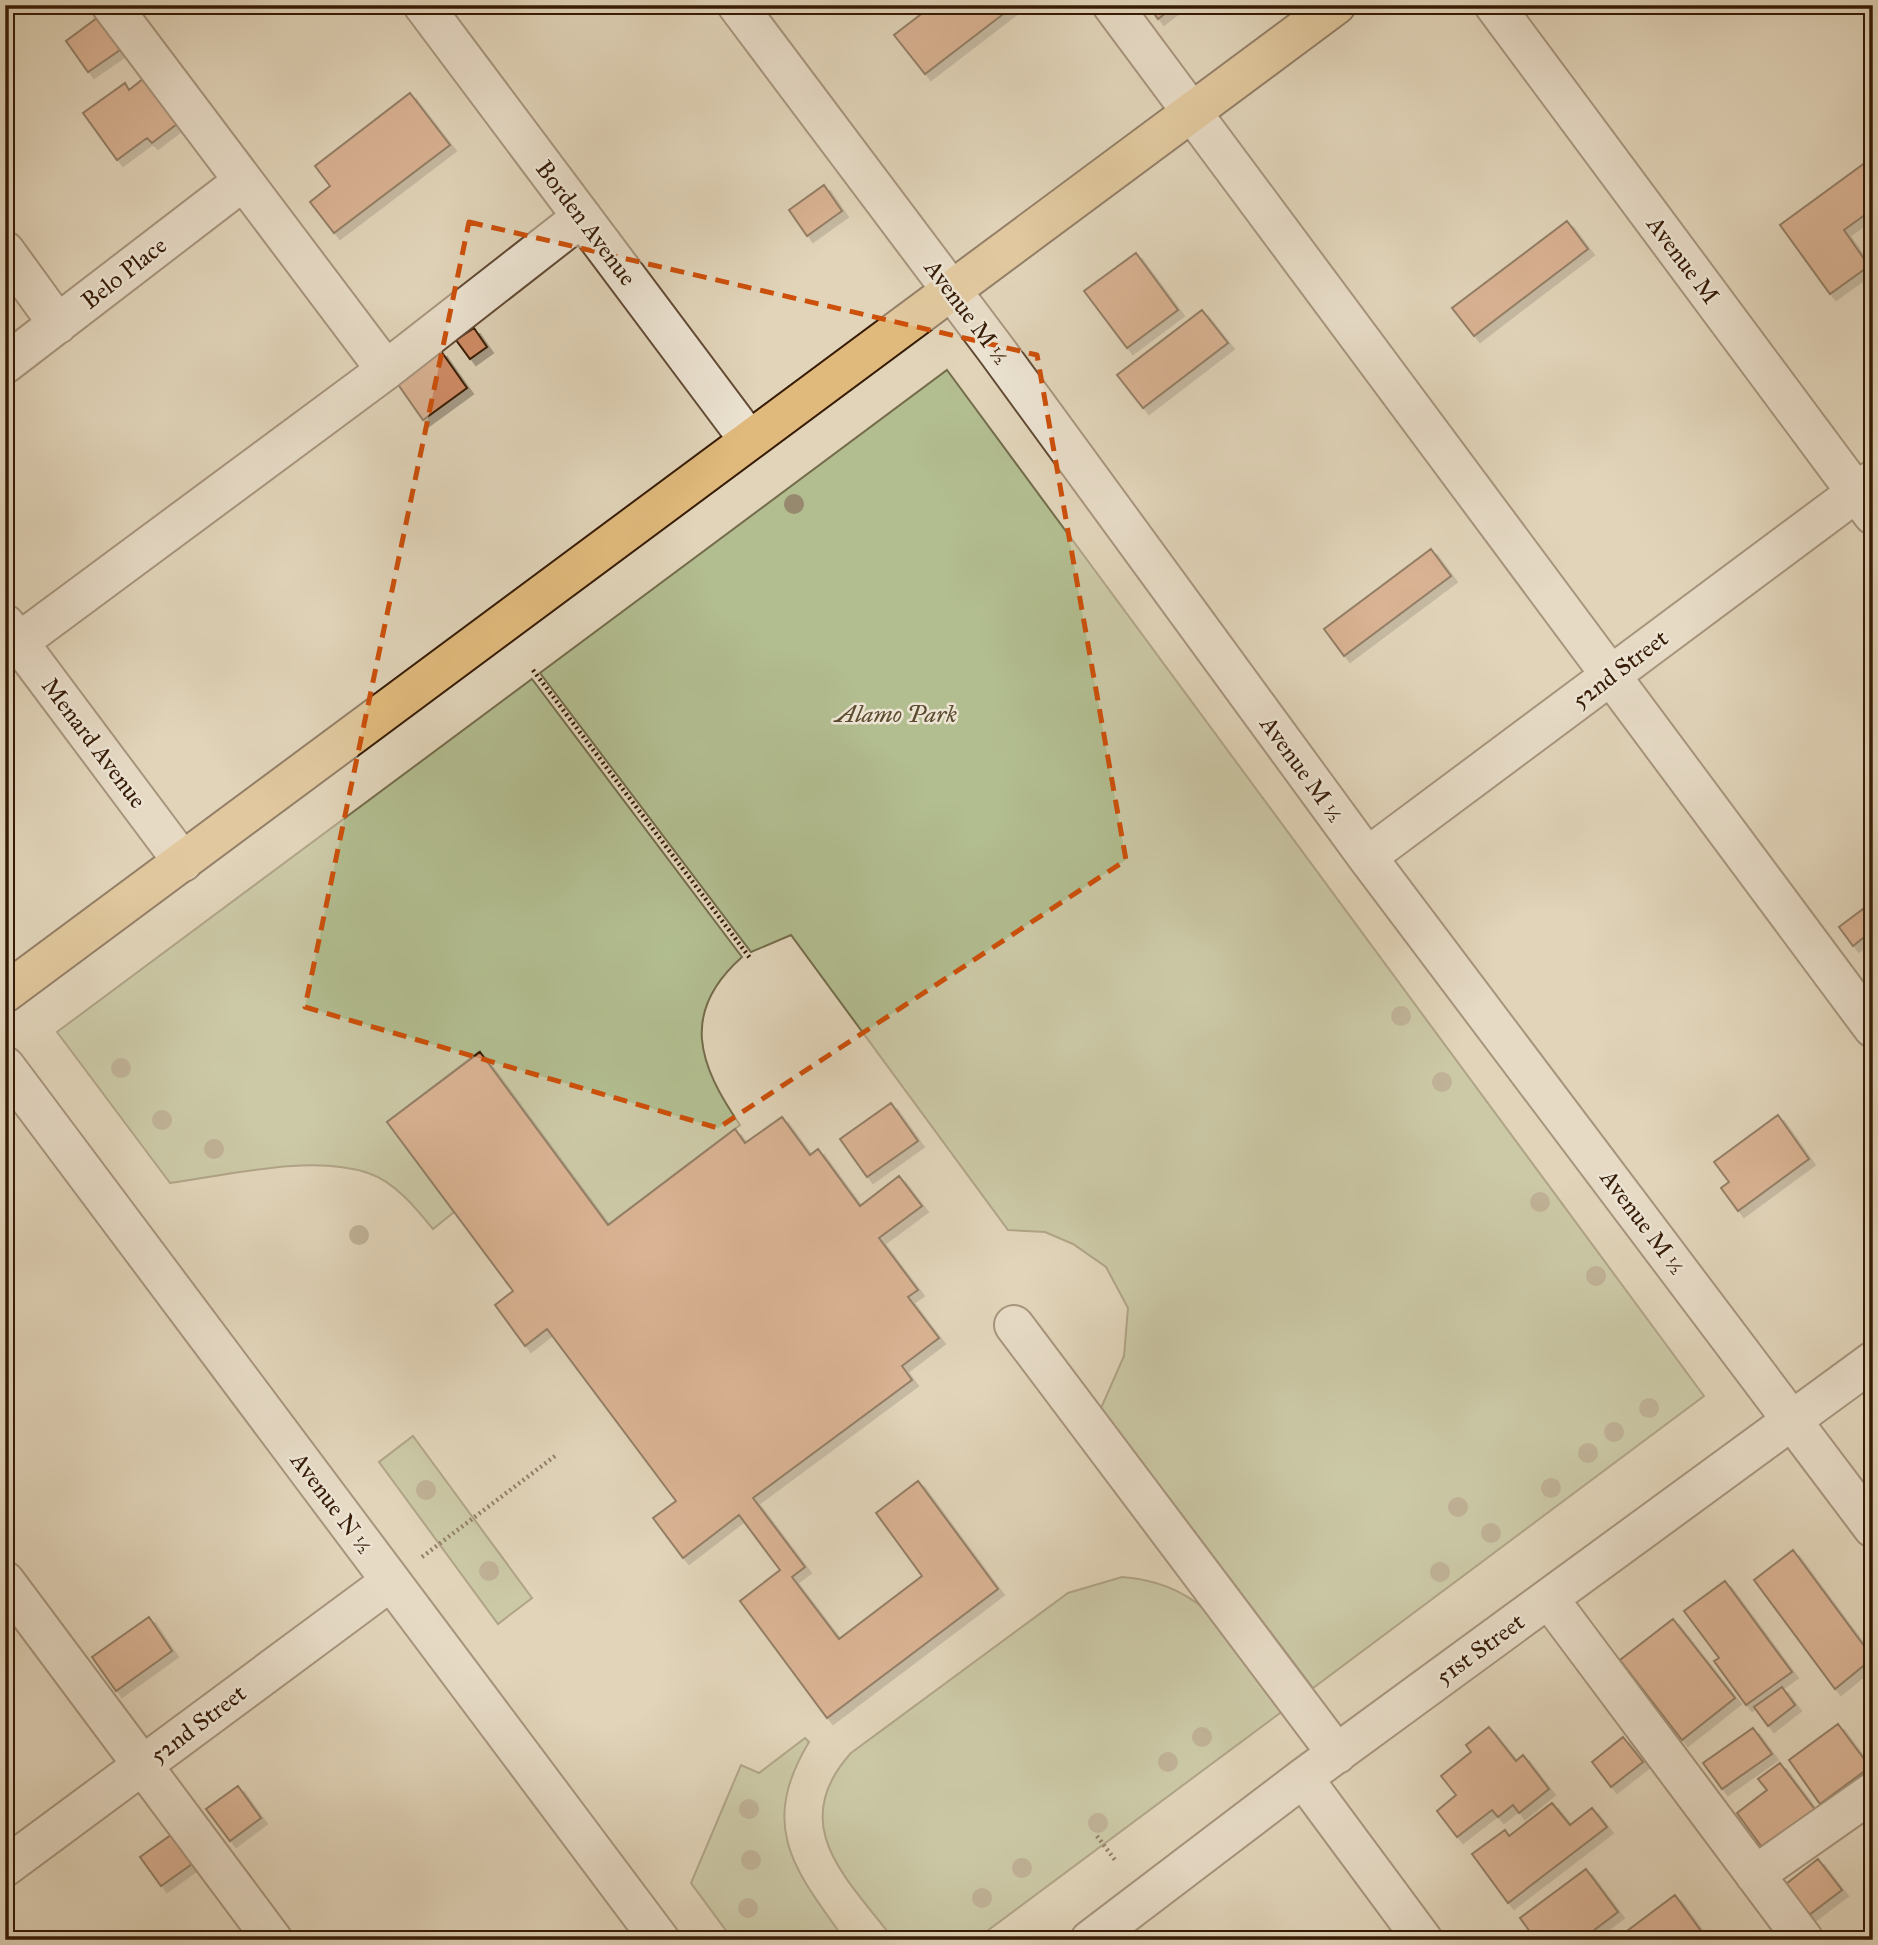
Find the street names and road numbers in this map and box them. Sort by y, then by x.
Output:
street label: Borden Avenue [529,154,643,292]
street label: Avenue M [1640,209,1726,310]
street label: Belo Place [75,230,173,316]
street label: Avenue M ½ [917,253,1016,370]
street label: 52nd Street [1566,623,1674,715]
street label: Menard Avenue [35,672,153,814]
street label: Avenue M ½ [1253,709,1350,828]
street label: Avenue M ½ [1593,1163,1692,1280]
street label: Avenue N ½ [284,1446,380,1560]
street label: 51st Street [1430,1606,1531,1691]
street label: 52nd Street [144,1678,252,1770]

